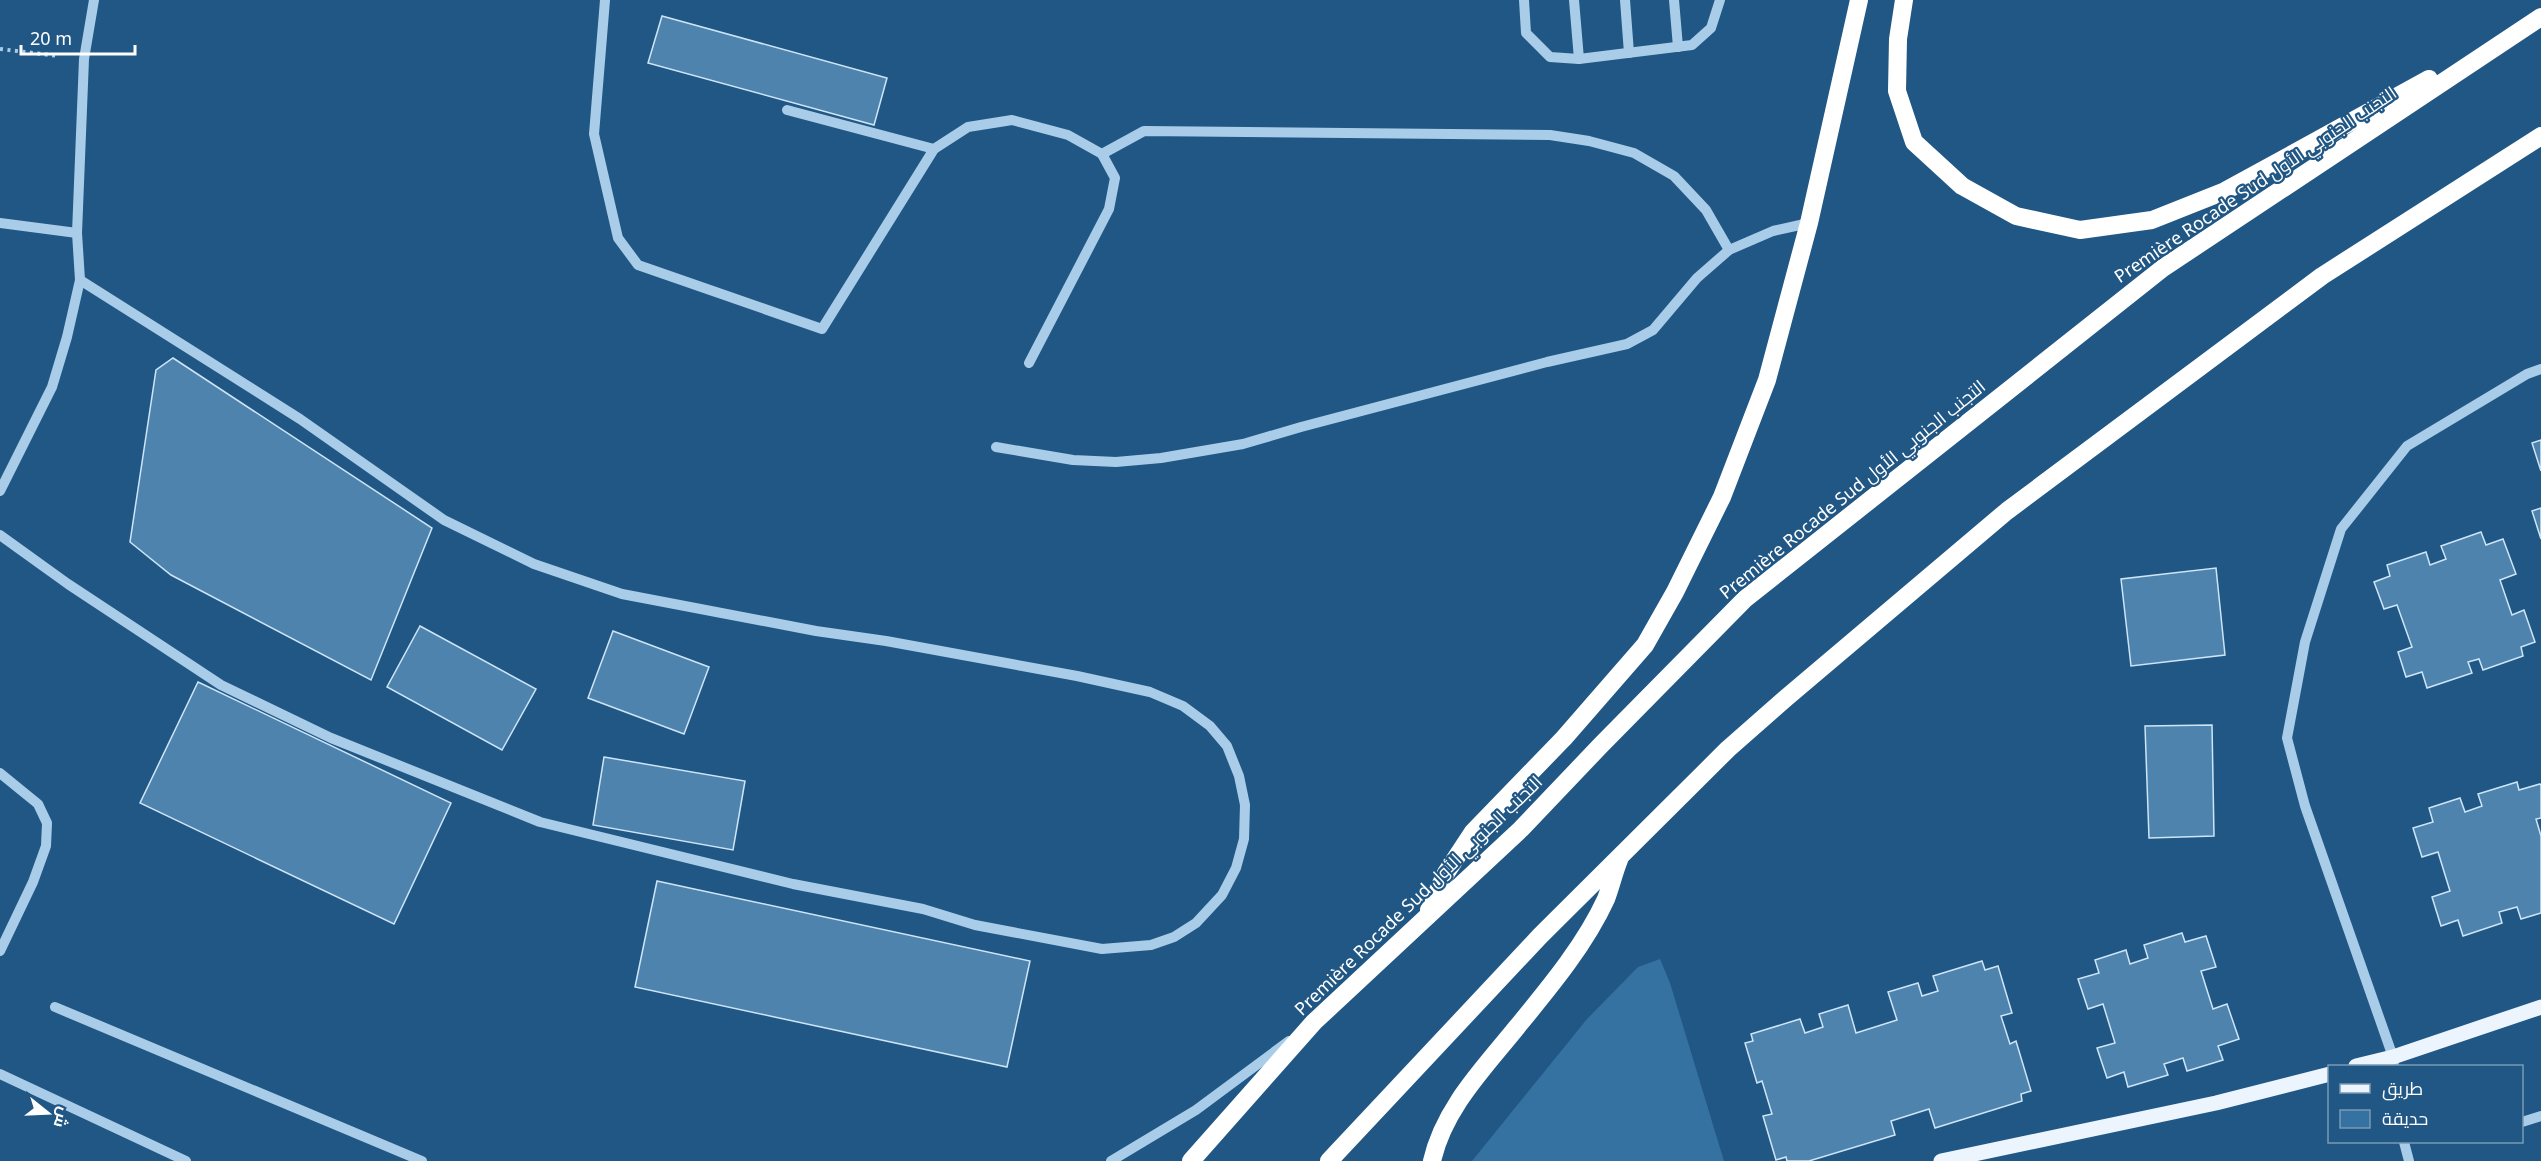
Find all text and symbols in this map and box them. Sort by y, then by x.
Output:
scale bar [21,18,135,56]
text: 20 m [30,26,72,50]
street label: Première Rocade Sud التجنب الجنوبي الأول [2109,80,2403,290]
street label: Première Rocade Sud التجنب الجنوبي الأول [1714,374,1992,606]
street label: Première Rocade Sud التجنب الجنوبي الأول [1289,770,1549,1022]
legend [2328,1065,2523,1143]
text: طريق [2382,1076,2423,1101]
north arrow [18,1083,78,1143]
text: ش [49,1104,76,1131]
text: حديقة [2382,1106,2428,1130]

